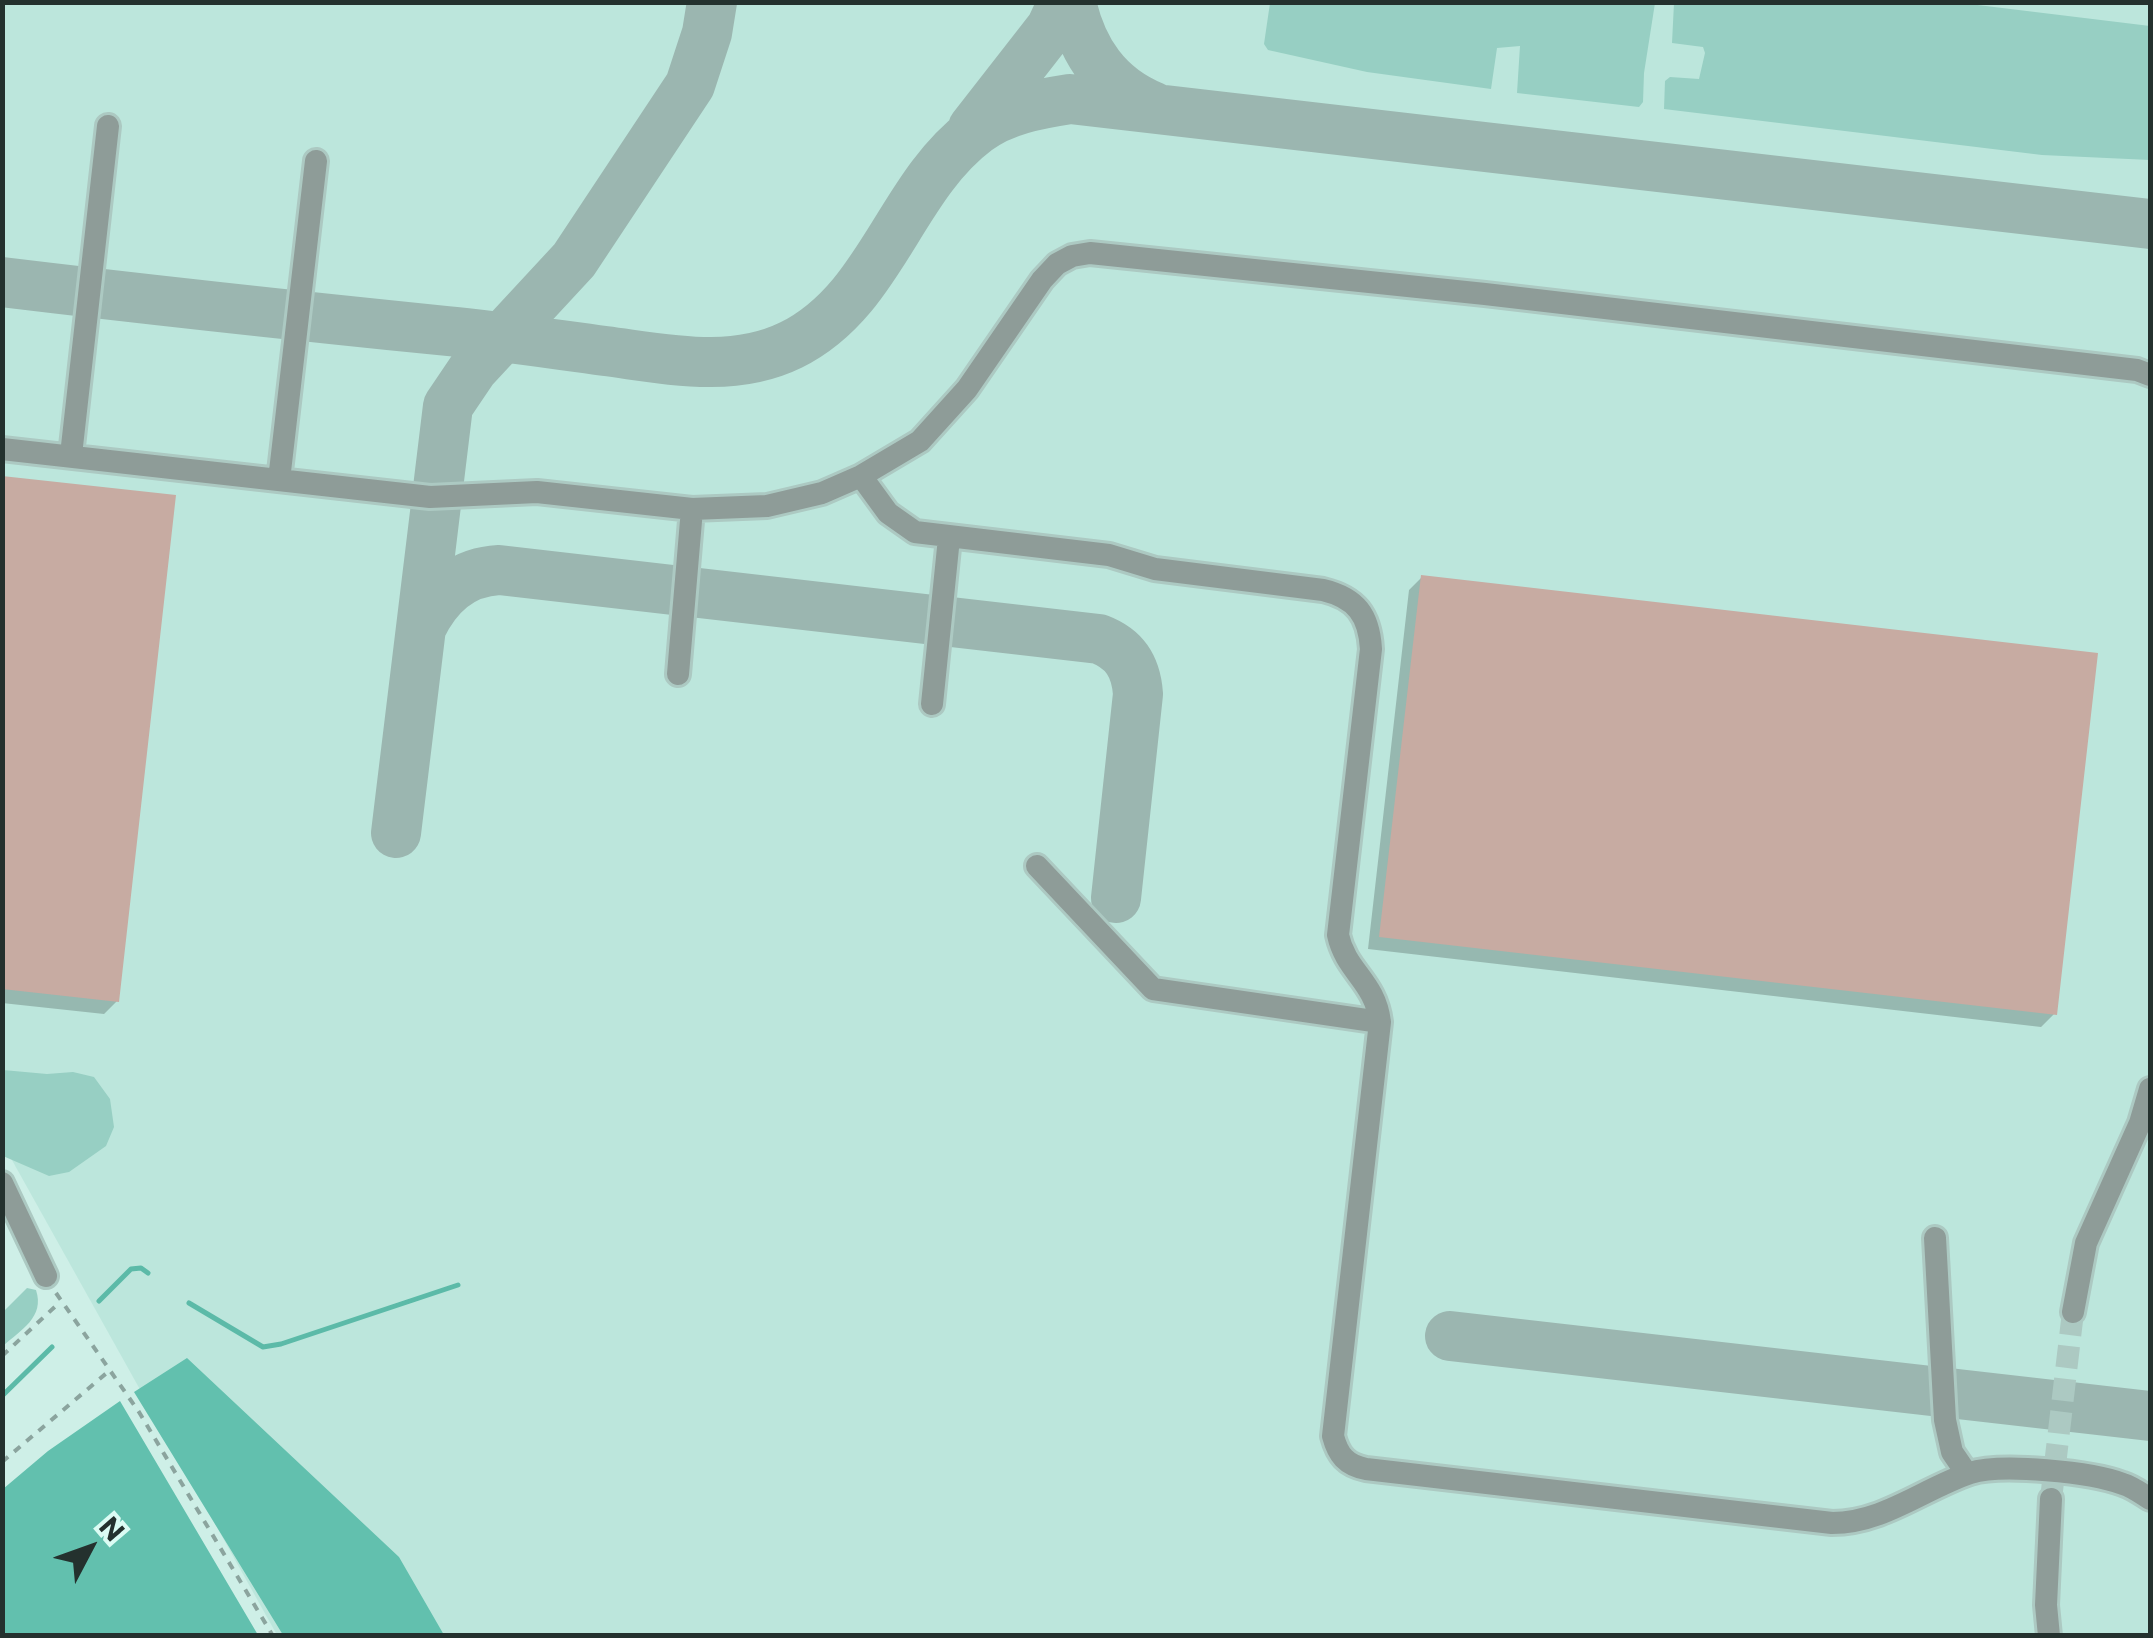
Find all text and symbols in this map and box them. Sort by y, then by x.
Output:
north arrow [40,1498,140,1598]
text: N [93,1509,132,1547]

